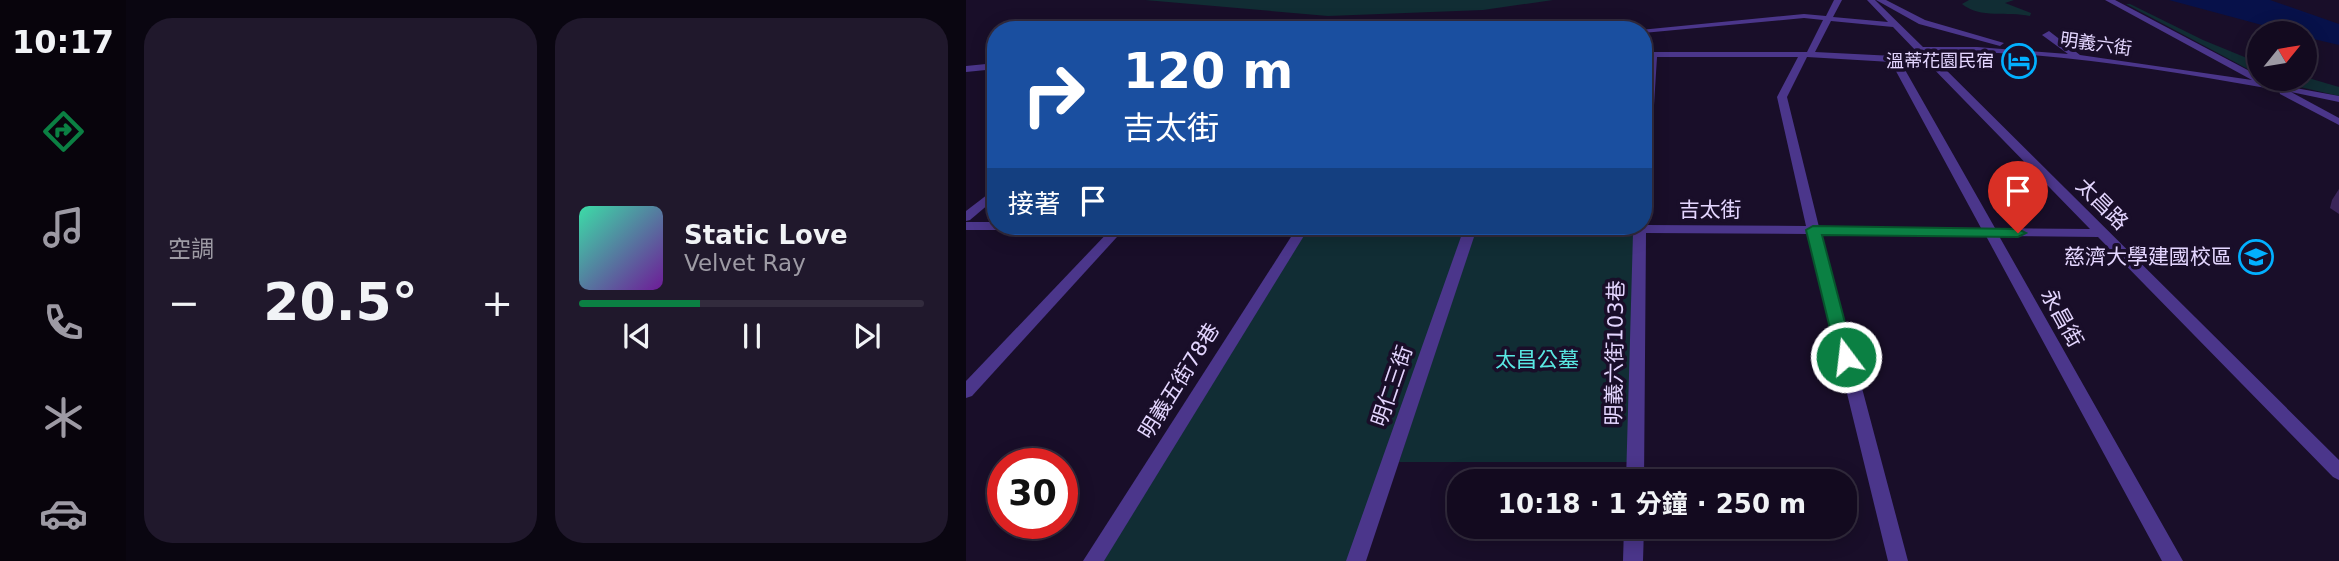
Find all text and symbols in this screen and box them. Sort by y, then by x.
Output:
north arrow [2247,21,2317,91]
map controls [2247,21,2317,91]
text: 10:17 [12,23,114,61]
street label: 明義六街 [2059,28,2133,59]
hotel icon: 溫蒂花園民宿 [2000,42,2038,80]
text: 120 m [1123,43,1293,100]
icon: right [1008,49,1099,140]
place label: 溫蒂花園民宿 [1886,50,1994,71]
icon: directions [39,107,88,156]
text: 吉太街 [1123,109,1219,147]
pin [1988,161,2048,233]
icon: arrive [1999,172,2037,210]
street label: 太昌路 [2071,173,2133,235]
icon: arrive [1074,182,1112,220]
text: 接著 [1008,189,1060,219]
street label: 吉太街 [1679,198,1742,222]
icon: music [39,203,88,252]
text: Static Love [684,220,848,250]
text: 空調 [168,236,214,262]
school or university icon: 慈濟大學建國校區 [2237,238,2275,276]
place label: 慈濟大學建國校區 [2064,245,2232,269]
text: Velvet Ray [684,250,806,276]
text: 20.5° [263,272,418,332]
street label: 明義六街103巷 [1602,280,1628,426]
text: − [168,281,200,325]
text: + [481,281,513,325]
street label: 永昌街 [2036,285,2088,351]
icon: phone [39,298,88,347]
icon: previous [618,317,656,355]
icon: pause [733,317,771,355]
icon: next [848,317,886,355]
street label: 明義五街78巷 [1134,319,1224,443]
position arrow [1809,320,1883,394]
street label: 明仁三街 [1367,342,1417,430]
park label: 太昌公墓 [1495,348,1579,372]
icon: climate [39,393,88,442]
speed limit sign: 30 [987,448,1078,539]
icon: car [39,489,88,538]
text: 10:18 · 1 分鐘 · 250 m [1498,489,1806,519]

